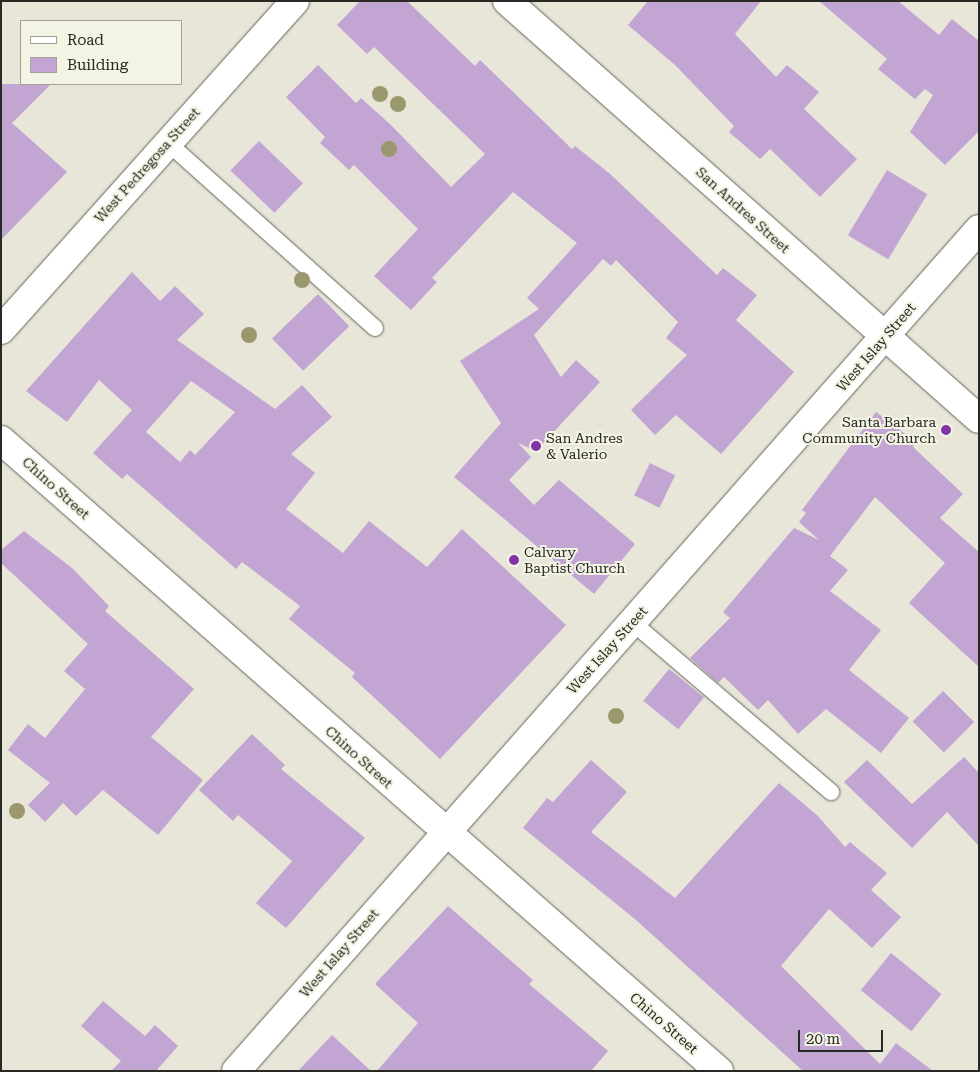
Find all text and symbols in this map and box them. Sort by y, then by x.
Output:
legend [20,20,182,85]
text: Road [67,31,104,49]
text: Building [67,56,128,74]
street label: West Pedregosa Street [91,104,203,226]
street label: San Andres Street [693,163,793,257]
street label: West Islay Street [833,299,919,395]
place label: Santa Barbara Community Church [802,414,936,447]
marker: Santa Barbara Community Church [940,424,952,436]
place label: San Andres & Valerio [546,430,623,462]
marker: San Andres & Valerio [530,440,542,452]
street label: Chino Street [19,453,93,523]
place label: Calvary Baptist Church [524,544,625,576]
marker: Calvary Baptist Church [508,554,520,566]
street label: West Islay Street [563,603,651,697]
street label: Chino Street [322,722,396,792]
street label: West Islay Street [296,905,382,1001]
street label: Chino Street [626,989,702,1057]
scale bar [800,1020,885,1052]
text: 20 m [806,1030,840,1048]

